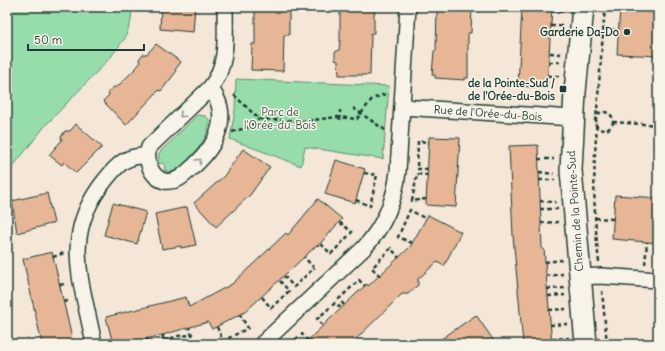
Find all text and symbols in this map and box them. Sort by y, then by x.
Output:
place label: Garderie Da-Do [540,25,619,39]
scale bar [28,26,144,52]
marker: Garderie Da-Do [622,27,632,37]
text: 50 m [34,32,63,47]
place label: de la Pointe-Sud / de l'Orée-du-Bois [468,76,555,103]
marker: de la Pointe-Sud / de l'Orée-du-Bois [558,84,568,94]
street label: Rue de l'Orée-du-Bois [433,102,543,124]
park label: Parc de l'Orée-du-Bois [244,105,316,132]
one-way arrow [179,110,187,118]
street label: Chemin de la Pointe-Sud [564,150,586,272]
one-way arrow [194,158,202,166]

